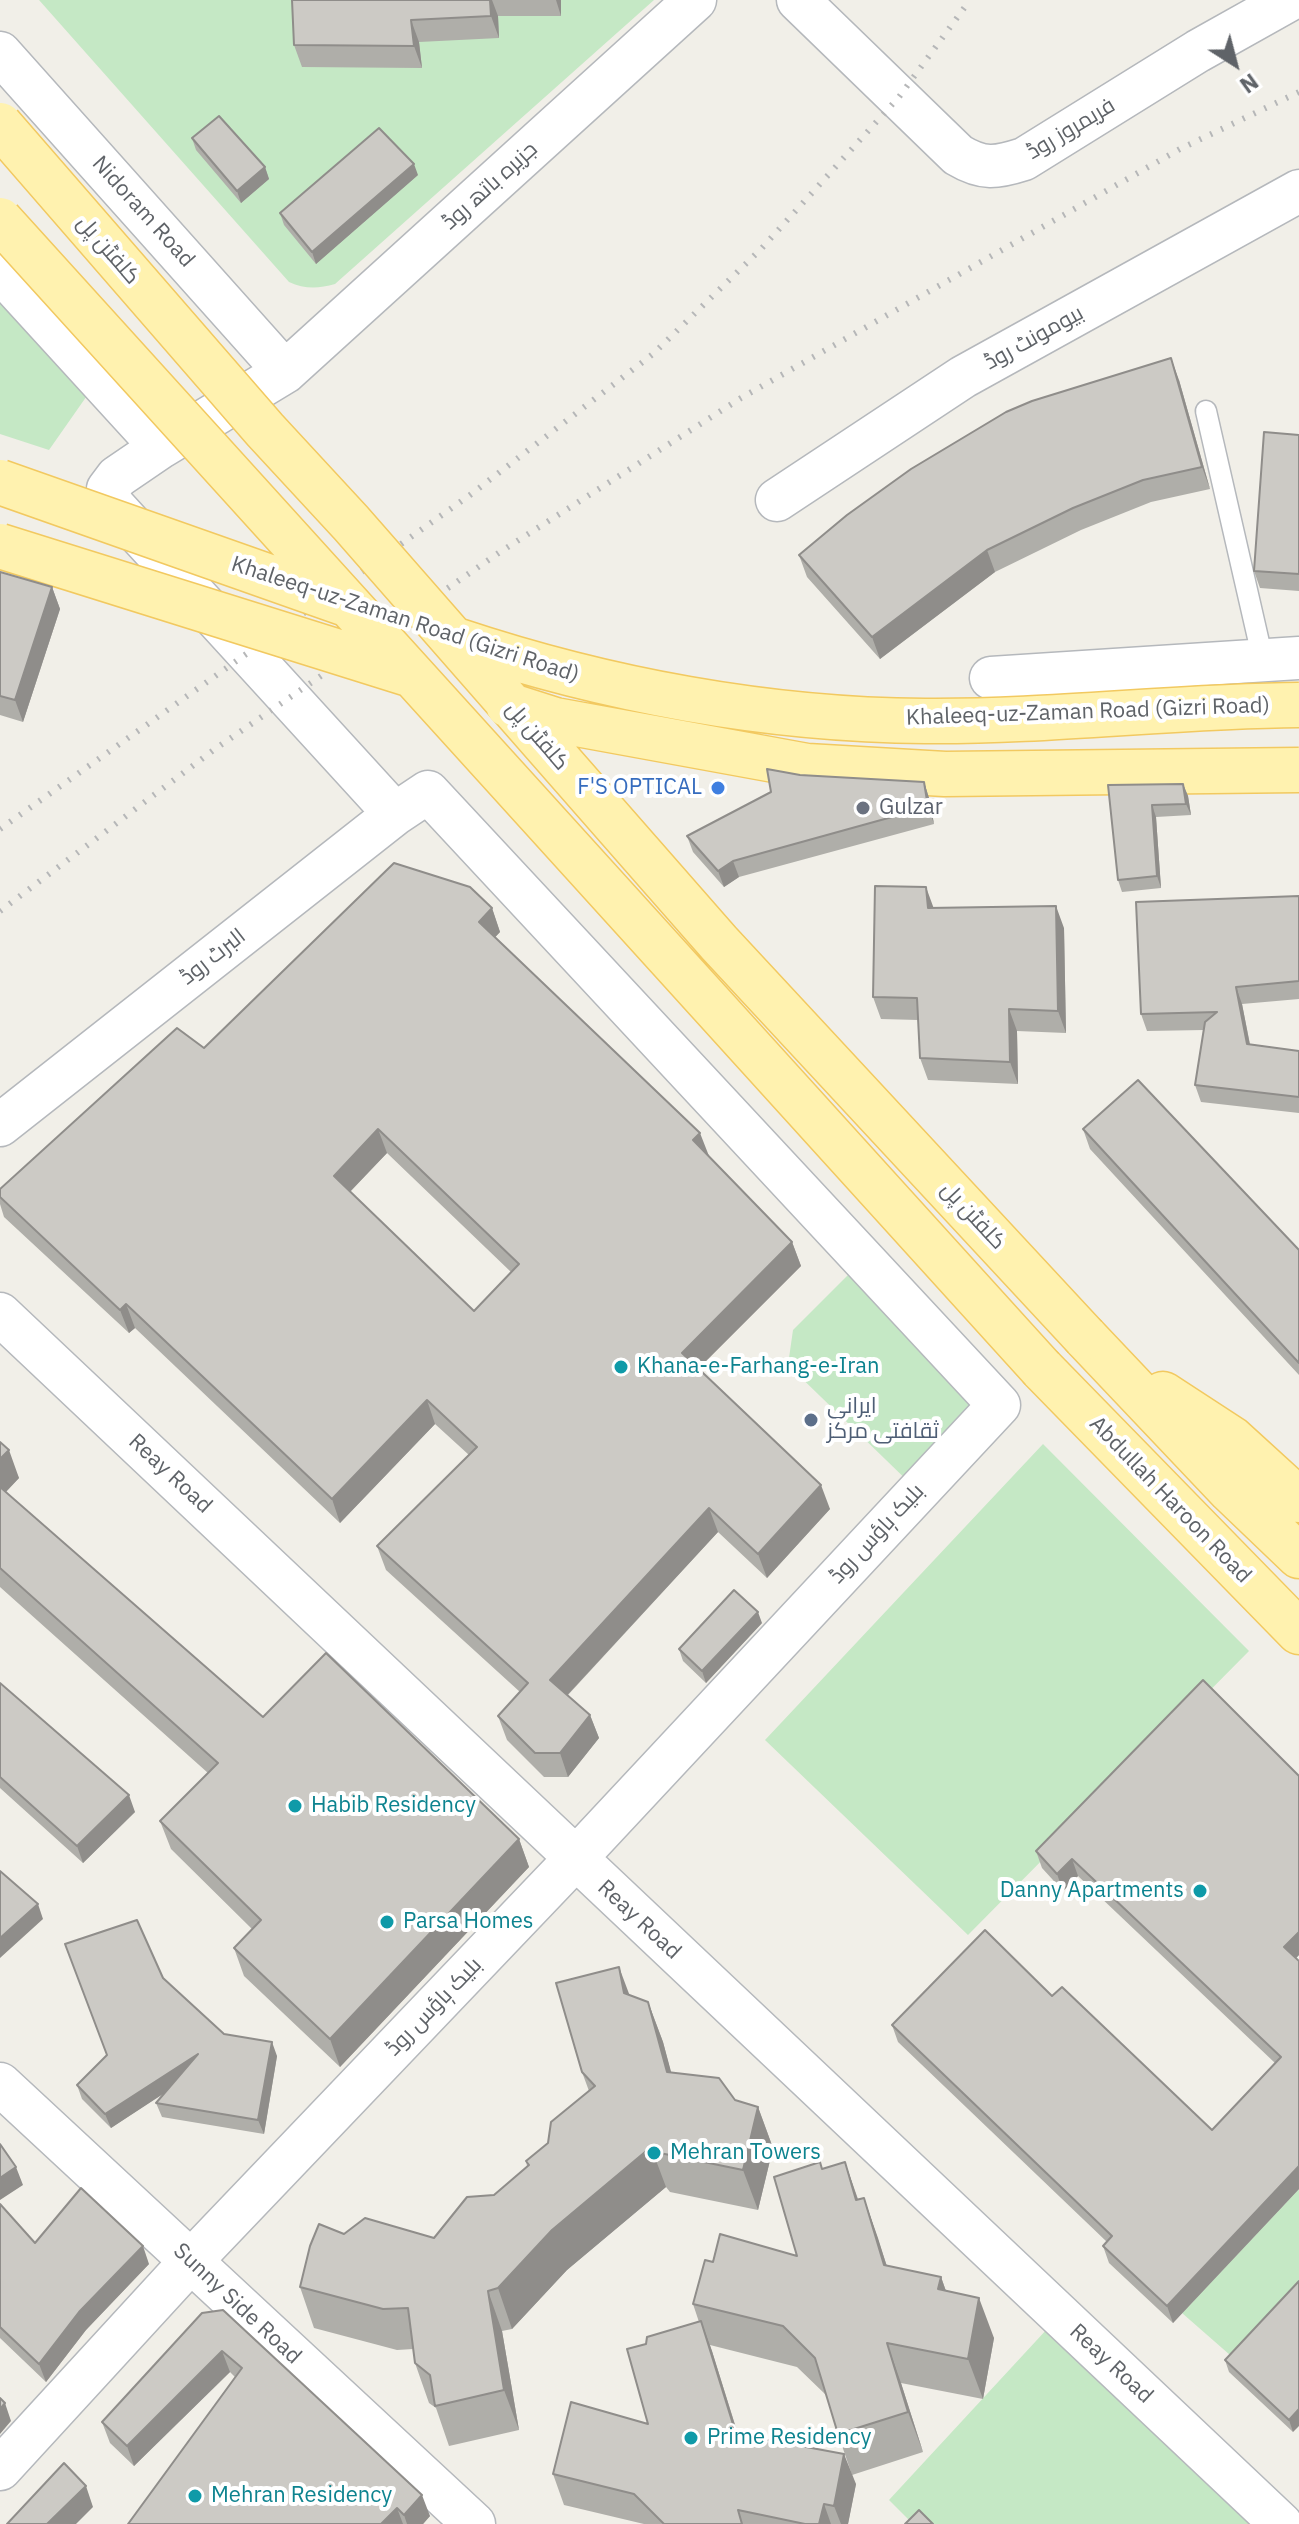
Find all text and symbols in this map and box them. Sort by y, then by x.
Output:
north arrow [1195,24,1275,104]
text: N [1234,67,1264,100]
street label: فریمروز روڈ [1022,92,1120,166]
street label: جزیرہ باتھ روڈ [437,136,543,236]
street label: Nidoram Road [86,151,200,273]
street label: کلفٹن پل [71,210,145,290]
street label: بیومونٹ روڈ [980,300,1088,376]
street label: Khaleeq-uz-Zaman Road (Gizri Road) [228,551,582,689]
street label: Khaleeq-uz-Zaman Road (Gizri Road) [906,692,1270,732]
street label: کلفٹن پل [500,696,574,776]
place label: F'S OPTICAL [577,775,702,801]
marker: F'S OPTICAL [709,779,727,797]
place label: Gulzar [879,795,943,821]
marker: Gulzar [854,799,872,817]
street label: البرٹ روڈ [175,923,251,991]
street label: کلفٹن پل [935,1177,1011,1255]
place label: Khana-e-Farhang-e-Iran [637,1354,879,1380]
marker: Khana-e-Farhang-e-Iran [612,1358,630,1376]
place label: ایرانی ثقافتی مرکز [827,1394,939,1446]
marker: ایرانی ثقافتی مرکز [802,1411,820,1429]
street label: Abdullah Haroon Road [1084,1411,1256,1589]
street label: Reay Road [123,1429,217,1519]
street label: بلیک ہاؤس روڈ [824,1479,930,1589]
place label: Habib Residency [311,1793,476,1819]
marker: Habib Residency [286,1797,304,1815]
street label: Reay Road [592,1875,686,1965]
place label: Danny Apartments [1000,1878,1184,1904]
marker: Danny Apartments [1191,1882,1209,1900]
place label: Parsa Homes [403,1909,533,1935]
marker: Parsa Homes [378,1913,396,1931]
street label: بلیک ہاؤس روڈ [380,1952,488,2062]
place label: Mehran Towers [670,2140,821,2166]
marker: Mehran Towers [645,2144,663,2162]
street label: Sunny Side Road [168,2238,306,2370]
street label: Reay Road [1064,2319,1158,2409]
place label: Prime Residency [707,2425,872,2451]
marker: Prime Residency [682,2429,700,2447]
place label: Mehran Residency [211,2483,392,2509]
marker: Mehran Residency [186,2487,204,2505]

